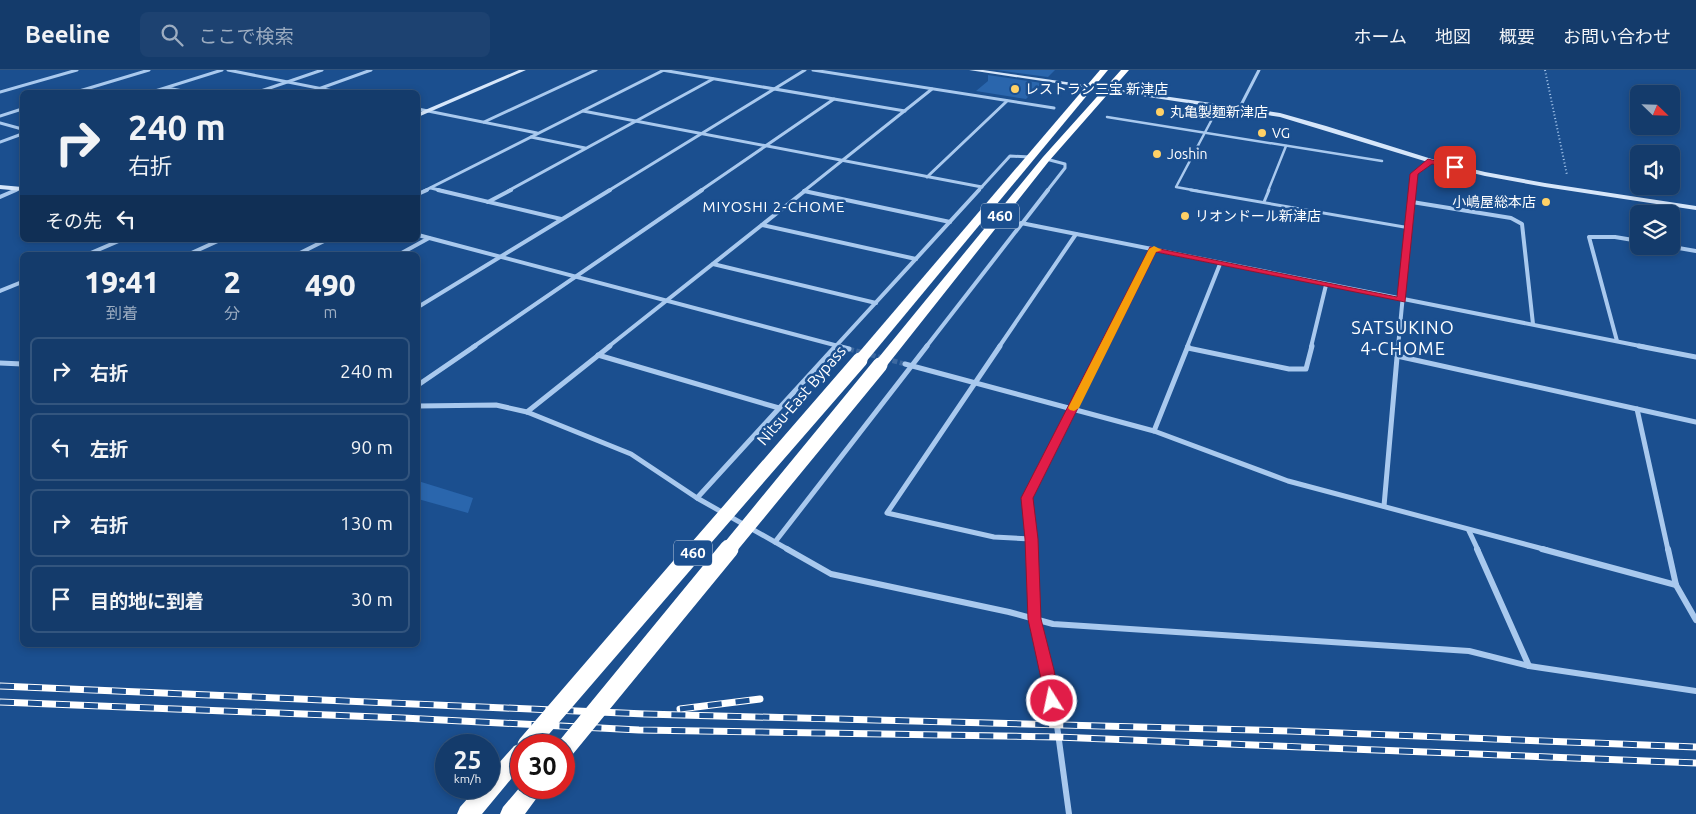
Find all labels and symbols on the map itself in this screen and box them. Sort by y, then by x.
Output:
place label: レストラン三宝 新津店 [1025,81,1168,97]
marker: レストラン三宝 新津店 [1009,83,1021,95]
north arrow [1630,85,1680,135]
place label: 丸亀製麺新津店 [1170,104,1268,120]
marker: 丸亀製麺新津店 [1154,106,1166,118]
place label: VG [1272,125,1290,141]
marker: VG [1256,127,1268,139]
place label: Joshin [1167,146,1208,162]
pin [1434,146,1476,188]
marker: Joshin [1151,148,1163,160]
place label: 小嶋屋総本店 [1452,194,1536,210]
marker: 小嶋屋総本店 [1540,196,1552,208]
district label: MIYOSHI 2-CHOME [703,198,845,215]
road number: 460 [981,204,1019,228]
place label: リオンドール新津店 [1195,208,1321,224]
marker: リオンドール新津店 [1179,210,1191,222]
district label: SATSUKINO 4-CHOME [1351,317,1455,358]
street label: Nitsu-East Bypass [753,342,849,448]
road number: 460 [674,540,712,566]
position arrow [1025,674,1077,726]
speed limit sign: 30 [510,734,575,799]

